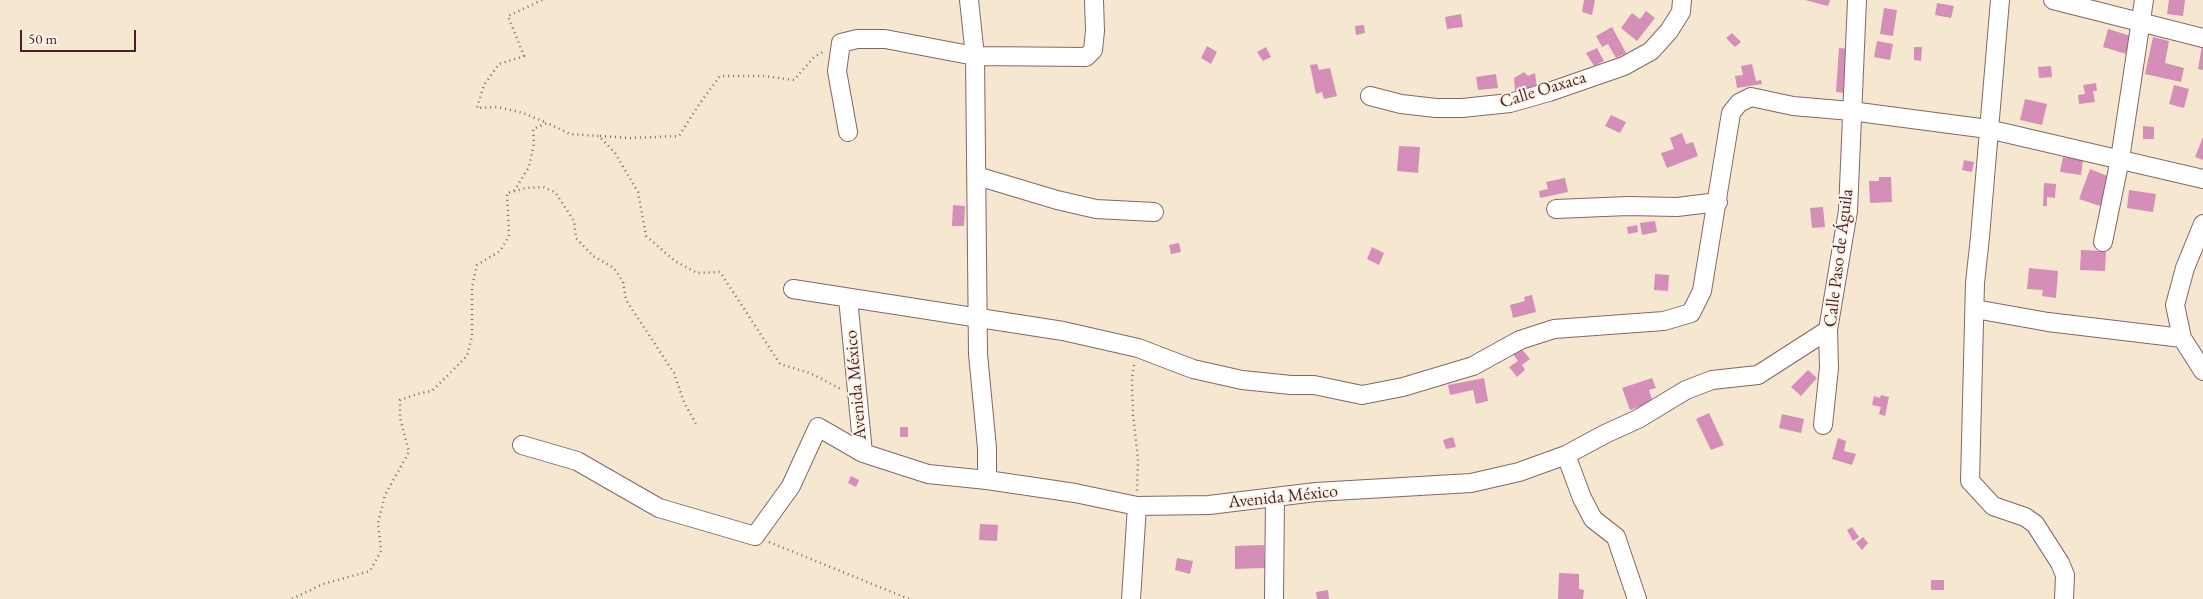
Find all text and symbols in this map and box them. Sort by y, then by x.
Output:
scale bar [22,20,139,52]
text: 50 m [28,29,57,48]
street label: Calle Oaxaca [1497,67,1589,113]
street label: Calle Paso de Águila [1820,188,1858,328]
street label: Avenida México [840,329,872,441]
street label: Avenida México [1227,481,1339,513]

